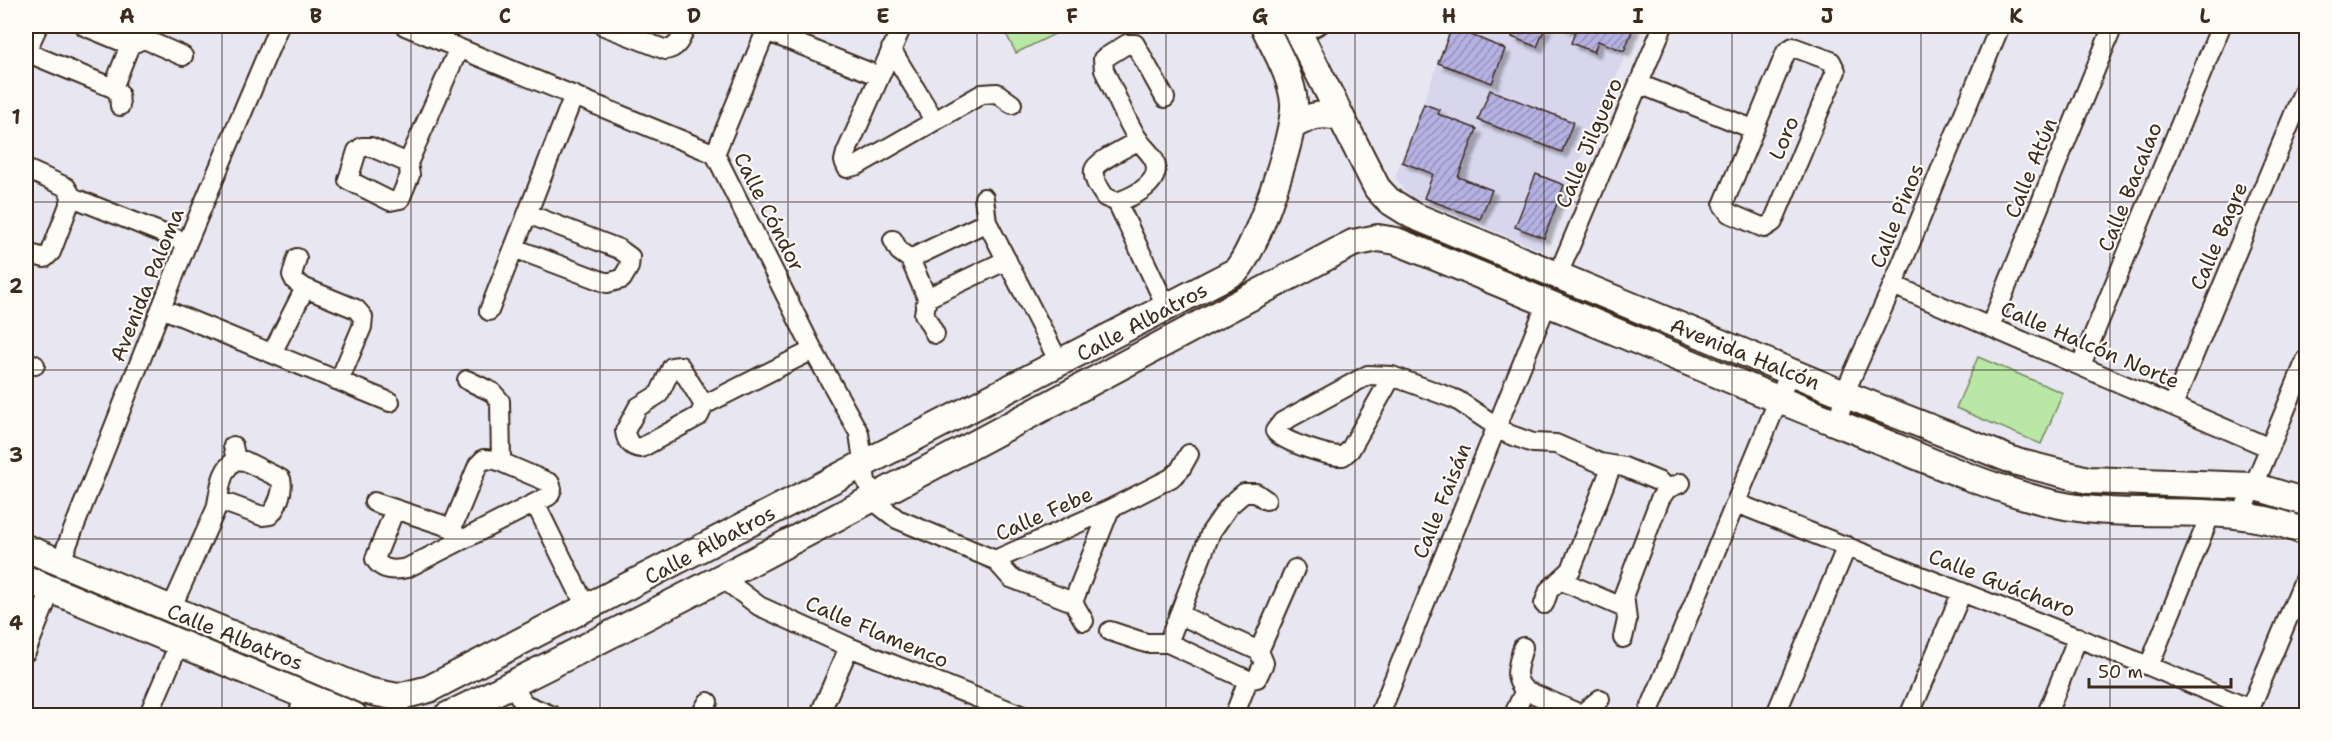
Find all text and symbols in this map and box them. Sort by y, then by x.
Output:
text: A [119,3,135,29]
text: B [310,3,322,29]
text: C [499,3,511,29]
text: D [687,3,701,29]
text: E [876,3,890,29]
text: F [1066,3,1078,29]
text: G [1252,3,1268,29]
text: H [1442,3,1456,29]
text: I [1632,3,1644,29]
text: J [1821,3,1834,29]
text: K [2009,3,2023,29]
text: L [2200,3,2211,29]
street label: Calle Jilguero [1549,74,1629,212]
text: 1 [11,104,21,130]
street label: Loro [1762,112,1806,164]
street label: Calle Atún [1998,114,2064,222]
street label: Calle Bacalao [2091,118,2169,256]
street label: Calle Cóndor [727,148,811,276]
street label: Calle Pinos [1863,160,1931,272]
street label: Calle Bagre [2184,178,2254,294]
street label: Avenida Paloma [103,204,191,366]
text: 2 [9,273,23,299]
street label: Calle Albatros [1072,276,1212,368]
street label: Calle Halcón Norte [1996,295,2184,395]
street label: Avenida Halcón [1666,311,1824,397]
street label: Calle Faisán [1406,439,1478,563]
text: 3 [9,442,23,468]
street label: Calle Febe [991,480,1097,548]
street label: Calle Albatros [640,499,780,591]
street label: Calle Guácharo [1925,542,2079,624]
street label: Calle Flamenco [801,589,953,675]
street label: Calle Albatros [163,597,307,677]
text: 4 [9,610,23,636]
scale bar [2089,651,2232,689]
text: 50 m [2098,660,2143,684]

